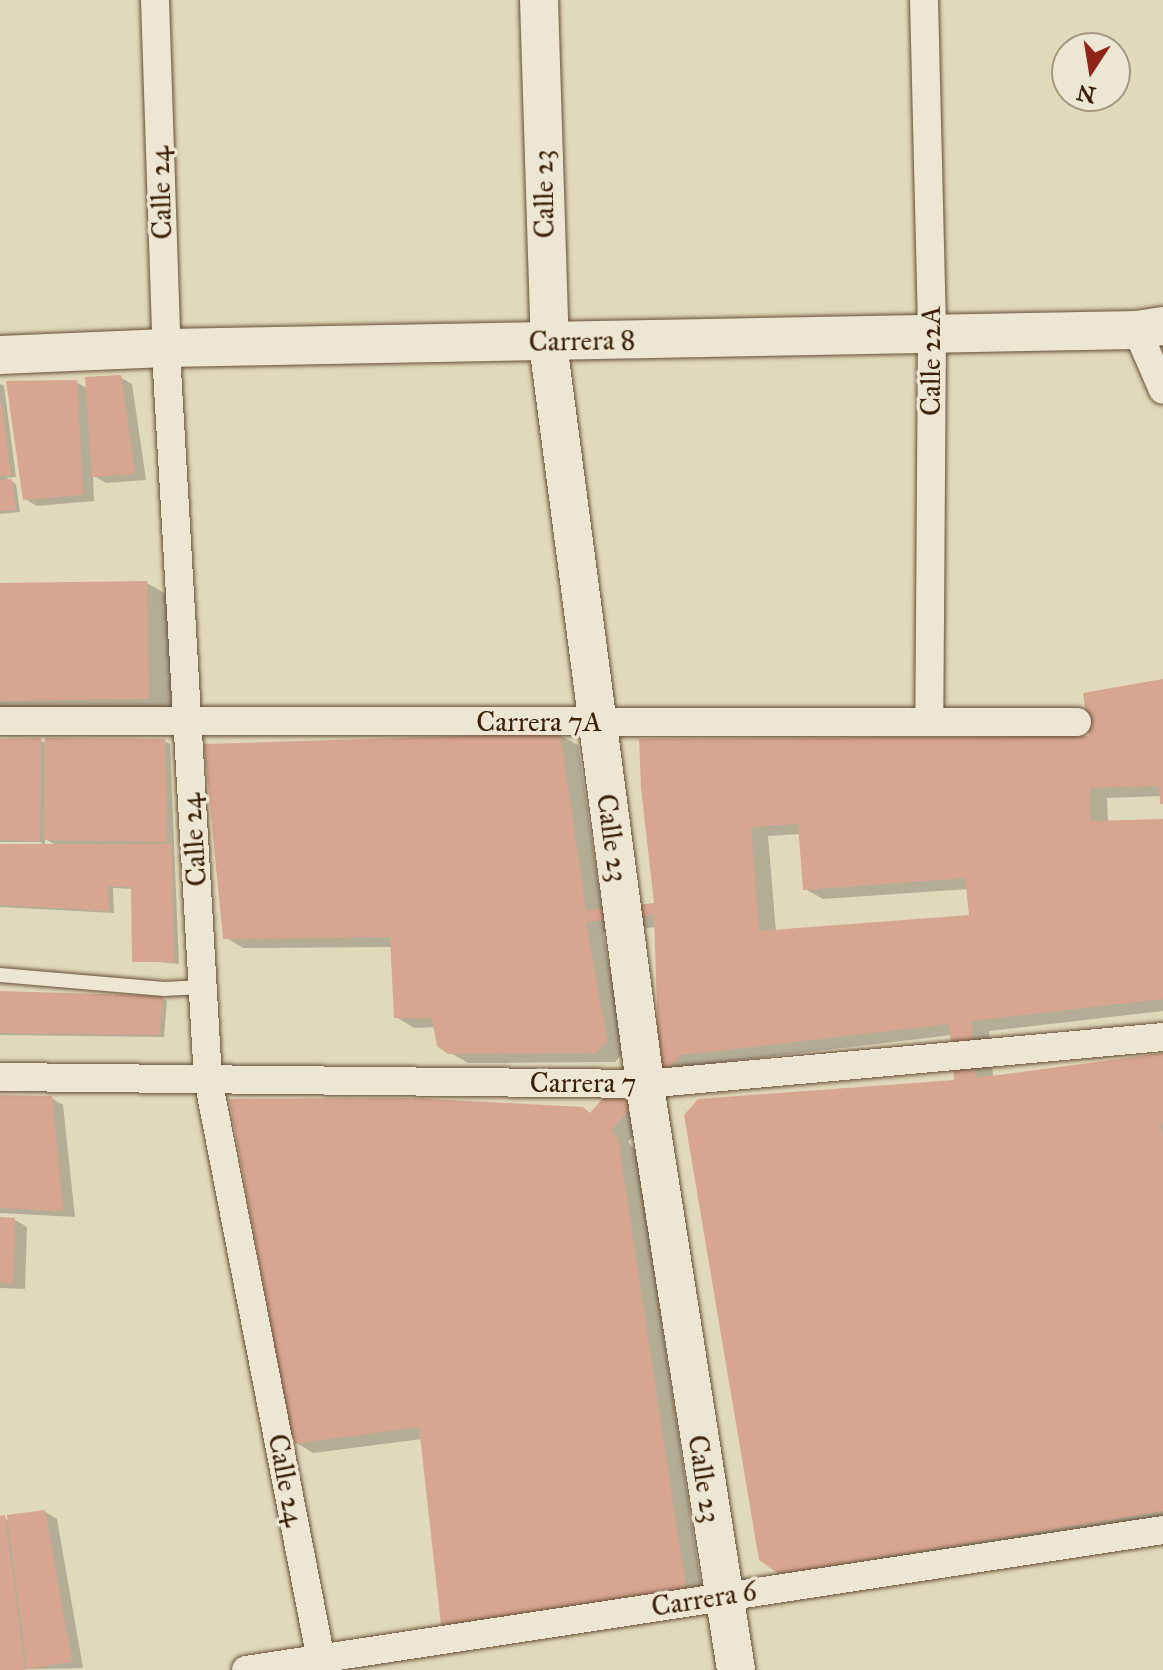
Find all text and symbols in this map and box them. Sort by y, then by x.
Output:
north arrow [1051,32,1131,112]
text: N [1074,79,1098,109]
street label: Calle 24 [143,146,179,240]
street label: Calle 23 [526,149,562,239]
street label: Calle 22A [914,306,948,416]
street label: Carrera 8 [528,323,636,359]
street label: Carrera 7A [476,705,602,739]
street label: Calle 24 [174,792,214,888]
street label: Calle 23 [589,792,635,884]
street label: Carrera 7 [530,1066,636,1100]
street label: Calle 24 [261,1431,311,1529]
street label: Calle 23 [680,1433,728,1525]
street label: Carrera 6 [649,1574,759,1624]

